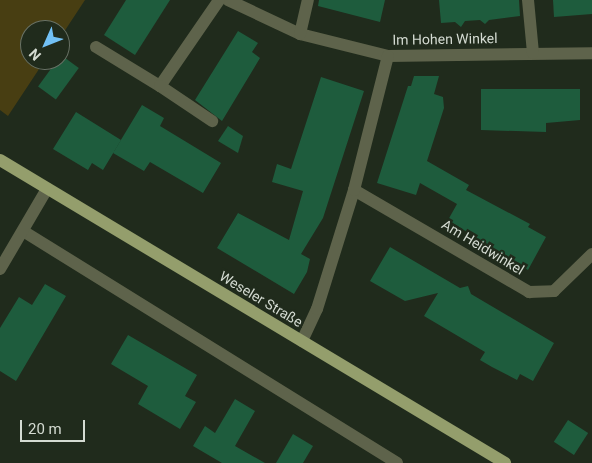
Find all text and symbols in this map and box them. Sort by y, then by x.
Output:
north arrow [20,20,70,70]
street label: Im Hohen Winkel [392,30,498,48]
text: N [26,46,44,64]
street label: Am Heidwinkel [439,216,527,278]
street label: Weseler Straße [216,268,306,330]
scale bar [22,410,88,442]
text: 20 m [28,420,62,438]

